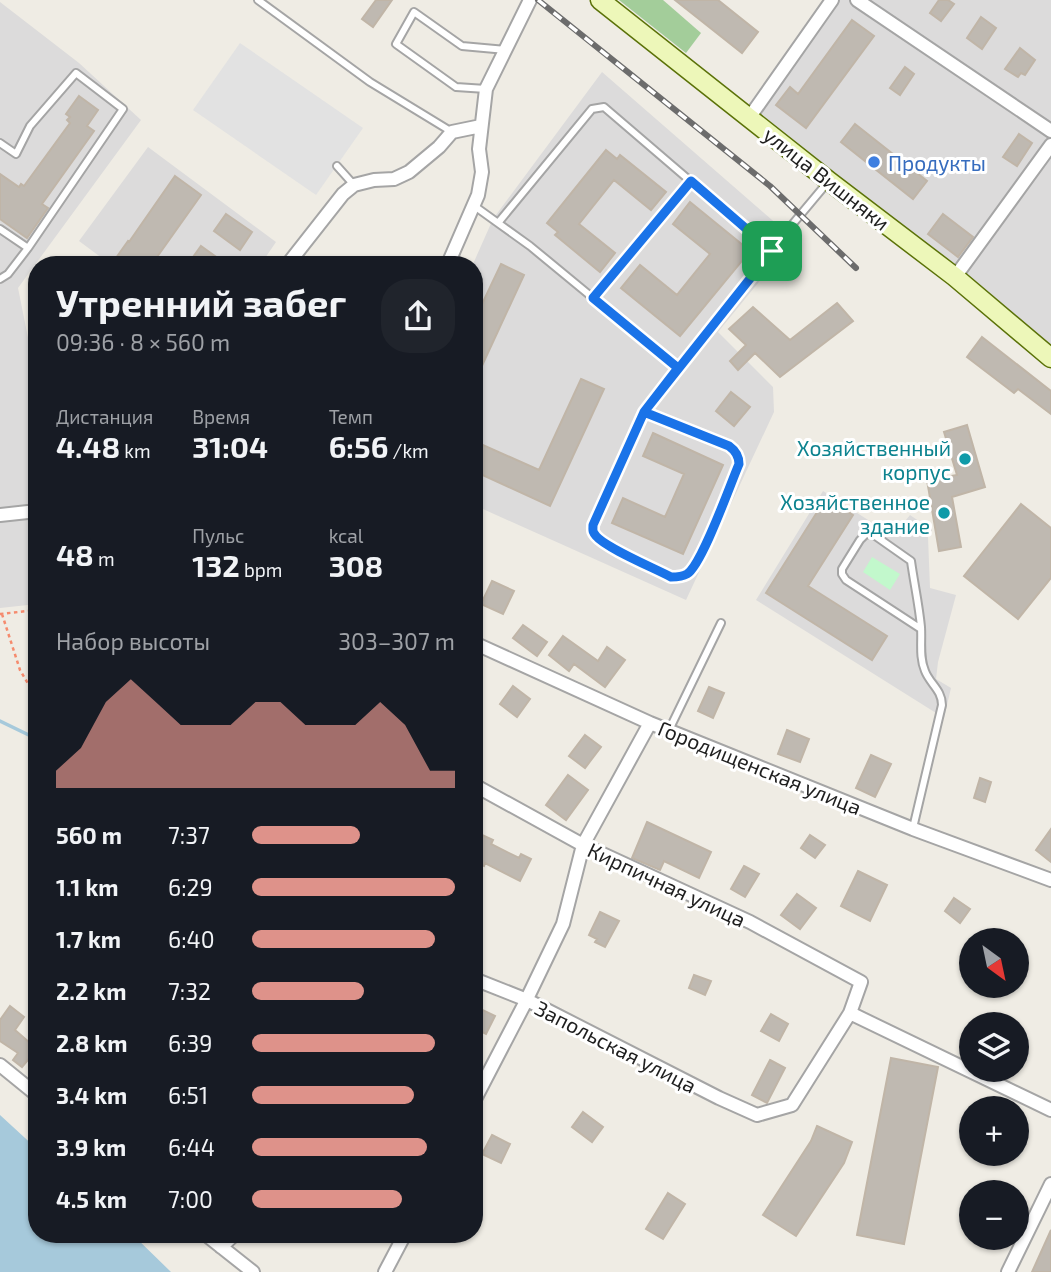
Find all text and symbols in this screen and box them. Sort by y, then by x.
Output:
street label: улица Вишняки [758,121,895,236]
place label: Продукты [888,150,986,176]
marker: Продукты [866,154,882,170]
pin [742,221,802,281]
icon: arrive [753,232,791,270]
text: Утренний забег [56,279,346,325]
button: share [381,279,455,353]
text: 09:36 · 8 × 560 m [56,328,230,356]
text: Дистанция [56,405,153,428]
text: Время [192,405,250,428]
text: Темп [329,405,373,428]
text: 4.48 [56,428,120,464]
text: 31:04 [192,428,268,464]
text: 6:56 [329,428,388,464]
place label: Хозяйственный корпус [797,435,951,485]
text: km [120,439,151,462]
text: /km [388,439,429,462]
marker: Хозяйственный корпус [957,451,973,467]
place label: Хозяйственное здание [780,489,930,538]
marker: Хозяйственное здание [936,505,952,521]
text: Пульс [192,524,244,547]
text: kcal [329,524,363,547]
text: 48 [56,536,94,572]
text: m [94,547,115,570]
text: 132 [192,547,240,583]
text: 308 [329,547,383,583]
text: bpm [240,558,282,581]
text: Набор высоты [56,627,210,655]
text: 303–307 m [338,627,455,655]
street label: Городищенская улица [654,715,865,820]
text: 560 m [56,821,122,849]
text: 7:37 [168,821,210,849]
street label: Кирпичная улица [584,836,750,932]
text: 1.1 km [56,873,119,901]
text: 6:29 [168,873,213,901]
text: 1.7 km [56,925,121,953]
text: 6:40 [168,925,215,953]
north arrow [959,928,1029,998]
map controls [959,928,1029,1250]
text: 2.2 km [56,977,126,1005]
text: 7:32 [168,977,211,1005]
street label: Запольская улица [531,995,701,1098]
button: layers [959,1012,1029,1082]
text: 2.8 km [56,1029,127,1057]
text: 6:39 [168,1029,213,1057]
text: 3.4 km [56,1081,127,1109]
text: 6:51 [168,1081,208,1109]
button: + [959,1096,1029,1166]
text: 3.9 km [56,1133,126,1161]
text: 6:44 [168,1133,215,1161]
button: − [959,1180,1029,1250]
text: 4.5 km [56,1185,127,1213]
text: 7:00 [168,1185,213,1213]

